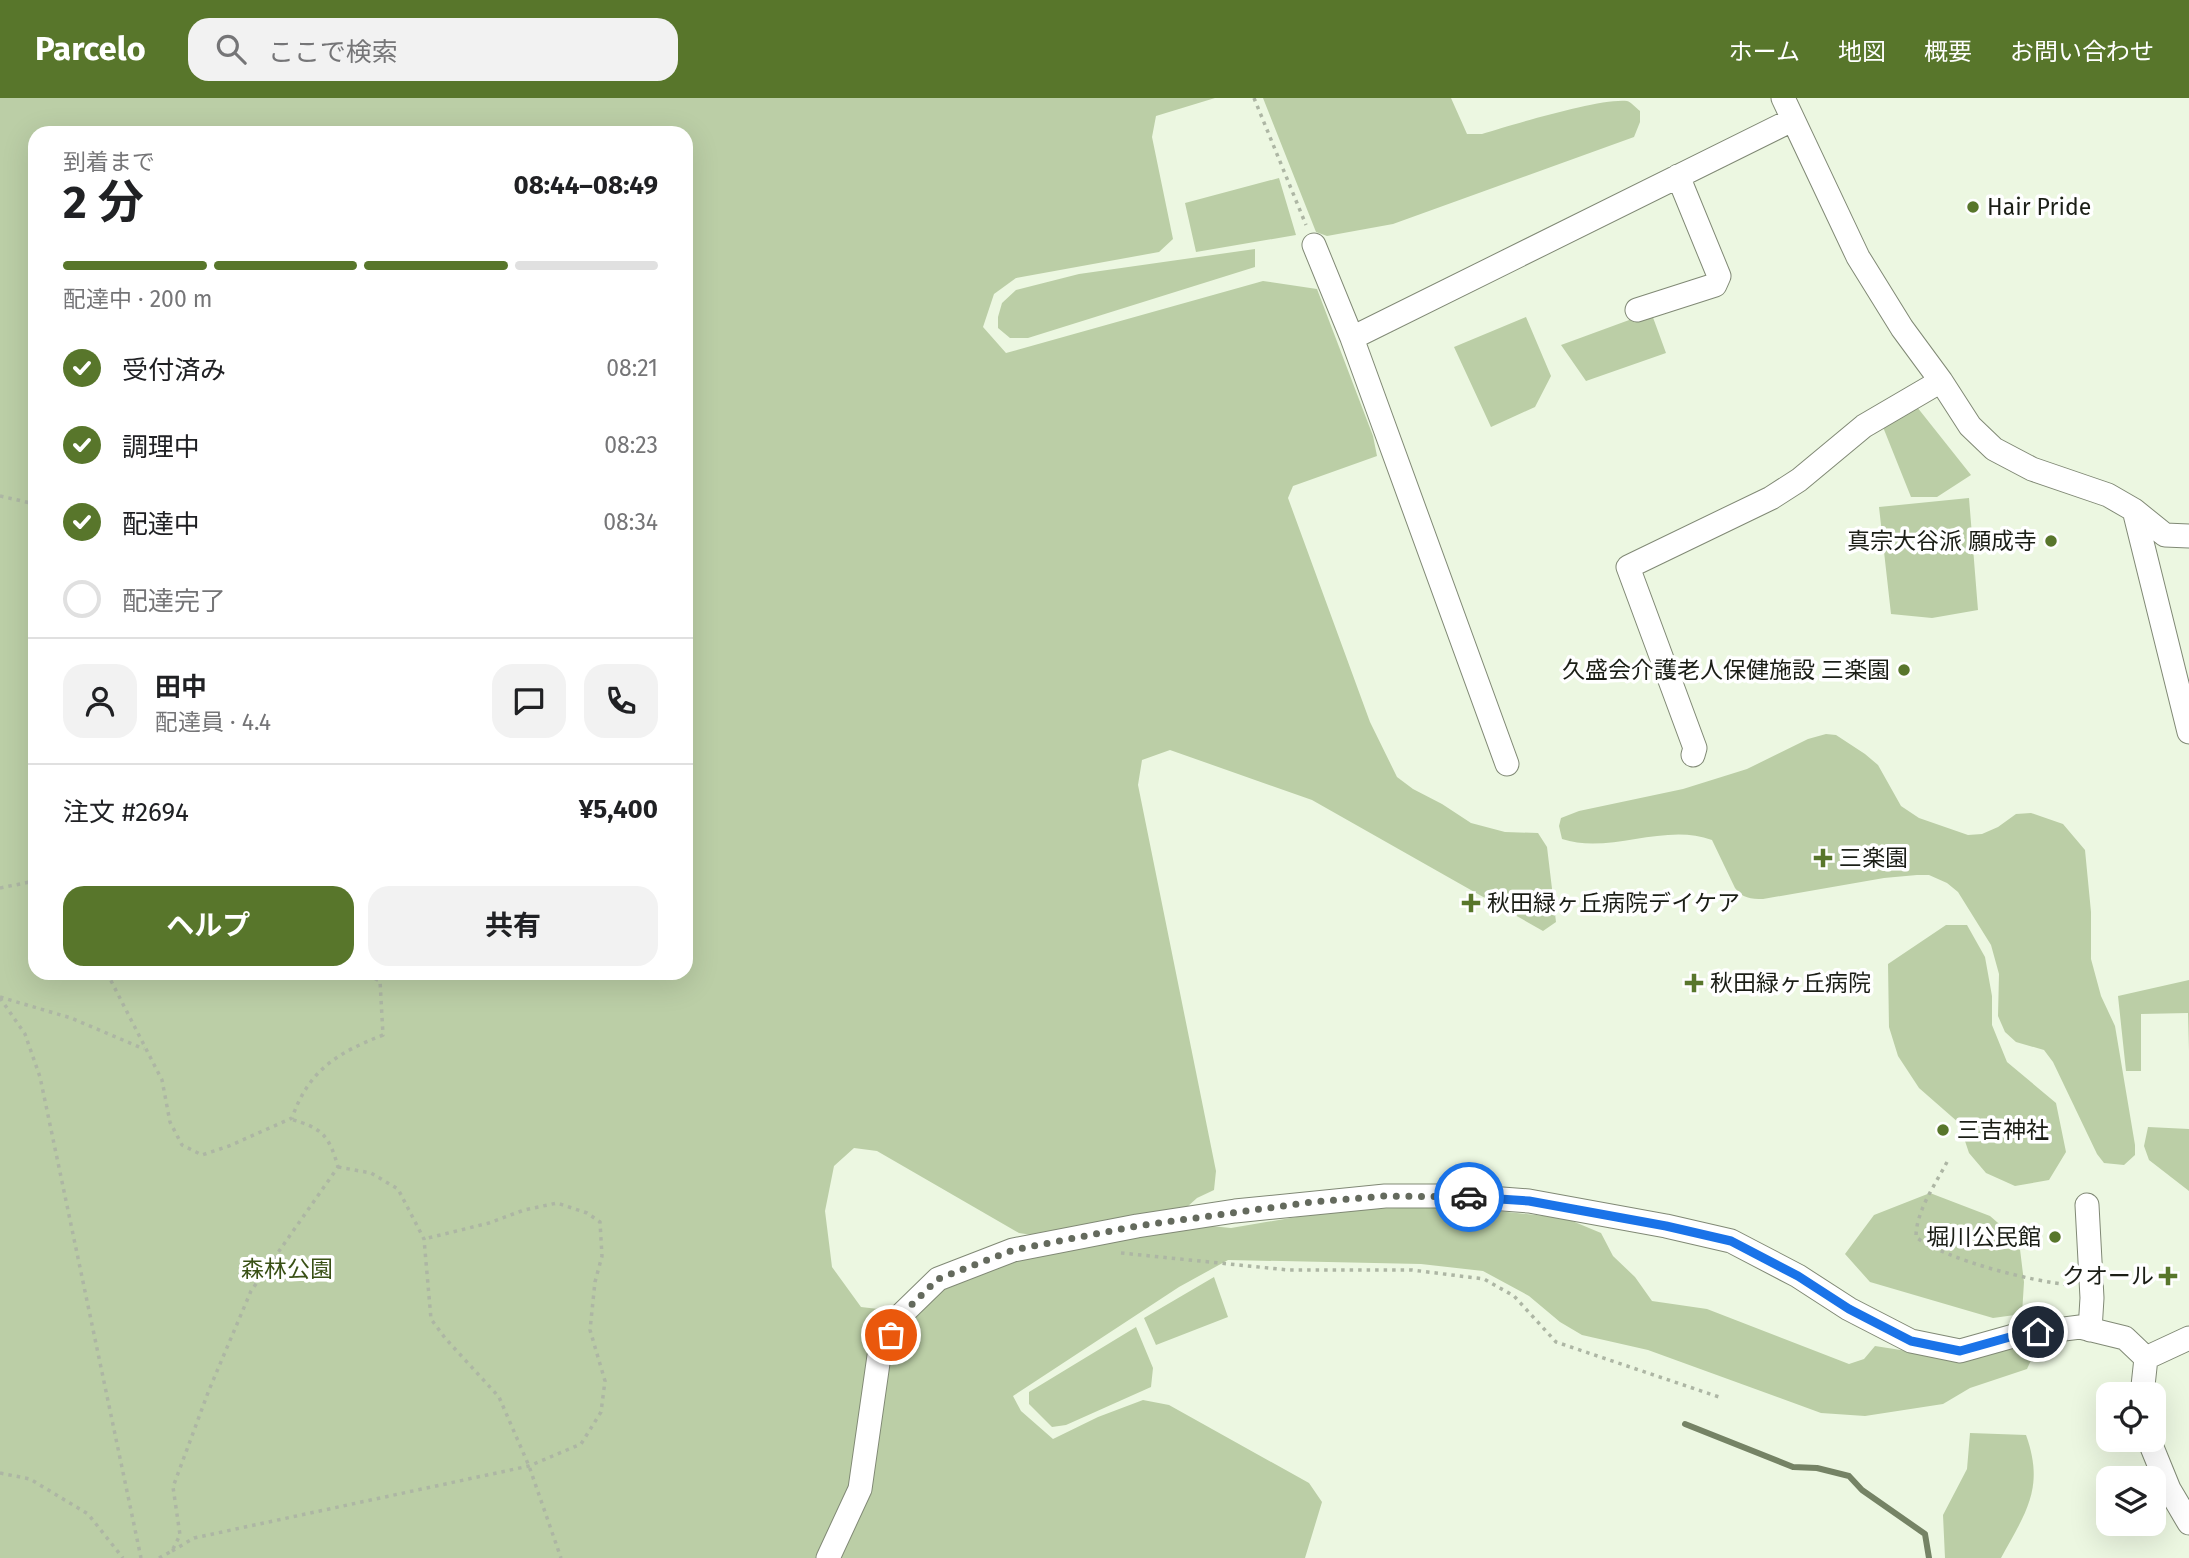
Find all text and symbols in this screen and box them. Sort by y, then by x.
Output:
search box [188,18,678,81]
text: Parcelo [35,29,146,69]
icon: search [212,30,250,68]
text: ここで検索 [268,37,398,68]
text: ホーム [1729,38,1800,66]
text: 地図 [1838,38,1886,66]
text: 概要 [1924,38,1972,66]
text: お問い合わせ [2010,38,2154,66]
text: 到着まで [63,148,155,176]
text: 08:44–08:49 [514,170,658,201]
text: 2 分 [63,175,144,230]
place label: Hair Pride [1987,193,2091,221]
marker: Hair Pride [1965,199,1981,215]
text: 配達中 · 200 m [63,285,213,313]
icon: check [63,349,101,387]
text: 08:21 [606,354,658,382]
text: 受付済み [122,355,226,386]
icon: check [63,426,101,464]
text: 08:23 [604,431,658,459]
text: 調理中 [122,432,200,463]
icon: check [63,503,101,541]
text: 08:34 [603,508,658,536]
text: 配達中 [122,509,200,540]
place label: 真宗大谷派 願成寺 [1847,527,2037,555]
marker: 真宗大谷派 願成寺 [2043,533,2059,549]
text: 配達完了 [122,586,226,617]
place label: 久盛会介護老人保健施設 三楽園 [1562,656,1890,684]
marker: 久盛会介護老人保健施設 三楽園 [1896,662,1912,678]
button: person [63,664,137,738]
button: chat [492,664,566,738]
button: phone [584,664,658,738]
text: 田中 [155,672,207,703]
text: 配達員 · 4.4 [155,708,271,736]
text: ¥5,400 [579,794,658,825]
text: 注文 #2694 [63,797,189,828]
place label: 三楽園 [1839,844,1908,872]
marker: 三楽園 [1813,848,1833,868]
button: ヘルプ [63,886,354,966]
button: 共有 [368,886,658,966]
place label: 秋田緑ヶ丘病院デイケア [1487,889,1740,917]
marker: 秋田緑ヶ丘病院デイケア [1461,893,1481,913]
place label: 秋田緑ヶ丘病院 [1710,969,1871,997]
marker: 秋田緑ヶ丘病院 [1684,973,1704,993]
place label: 三吉神社 [1957,1116,2049,1144]
marker: 三吉神社 [1935,1122,1951,1138]
courier [1434,1162,1504,1232]
icon: car [1450,1178,1488,1216]
place label: 堀川公民館 [1926,1223,2041,1251]
marker: 堀川公民館 [2047,1229,2063,1245]
park label: 森林公園 [241,1255,333,1283]
place label: クオール [2062,1262,2154,1290]
marker: クオール [2160,1268,2176,1284]
pin [2008,1302,2068,1362]
pin [861,1305,921,1365]
icon: home [2019,1313,2057,1351]
icon: bag [872,1316,910,1354]
map controls [2096,1382,2166,1536]
button: locate [2096,1382,2166,1452]
button: layers [2096,1466,2166,1536]

